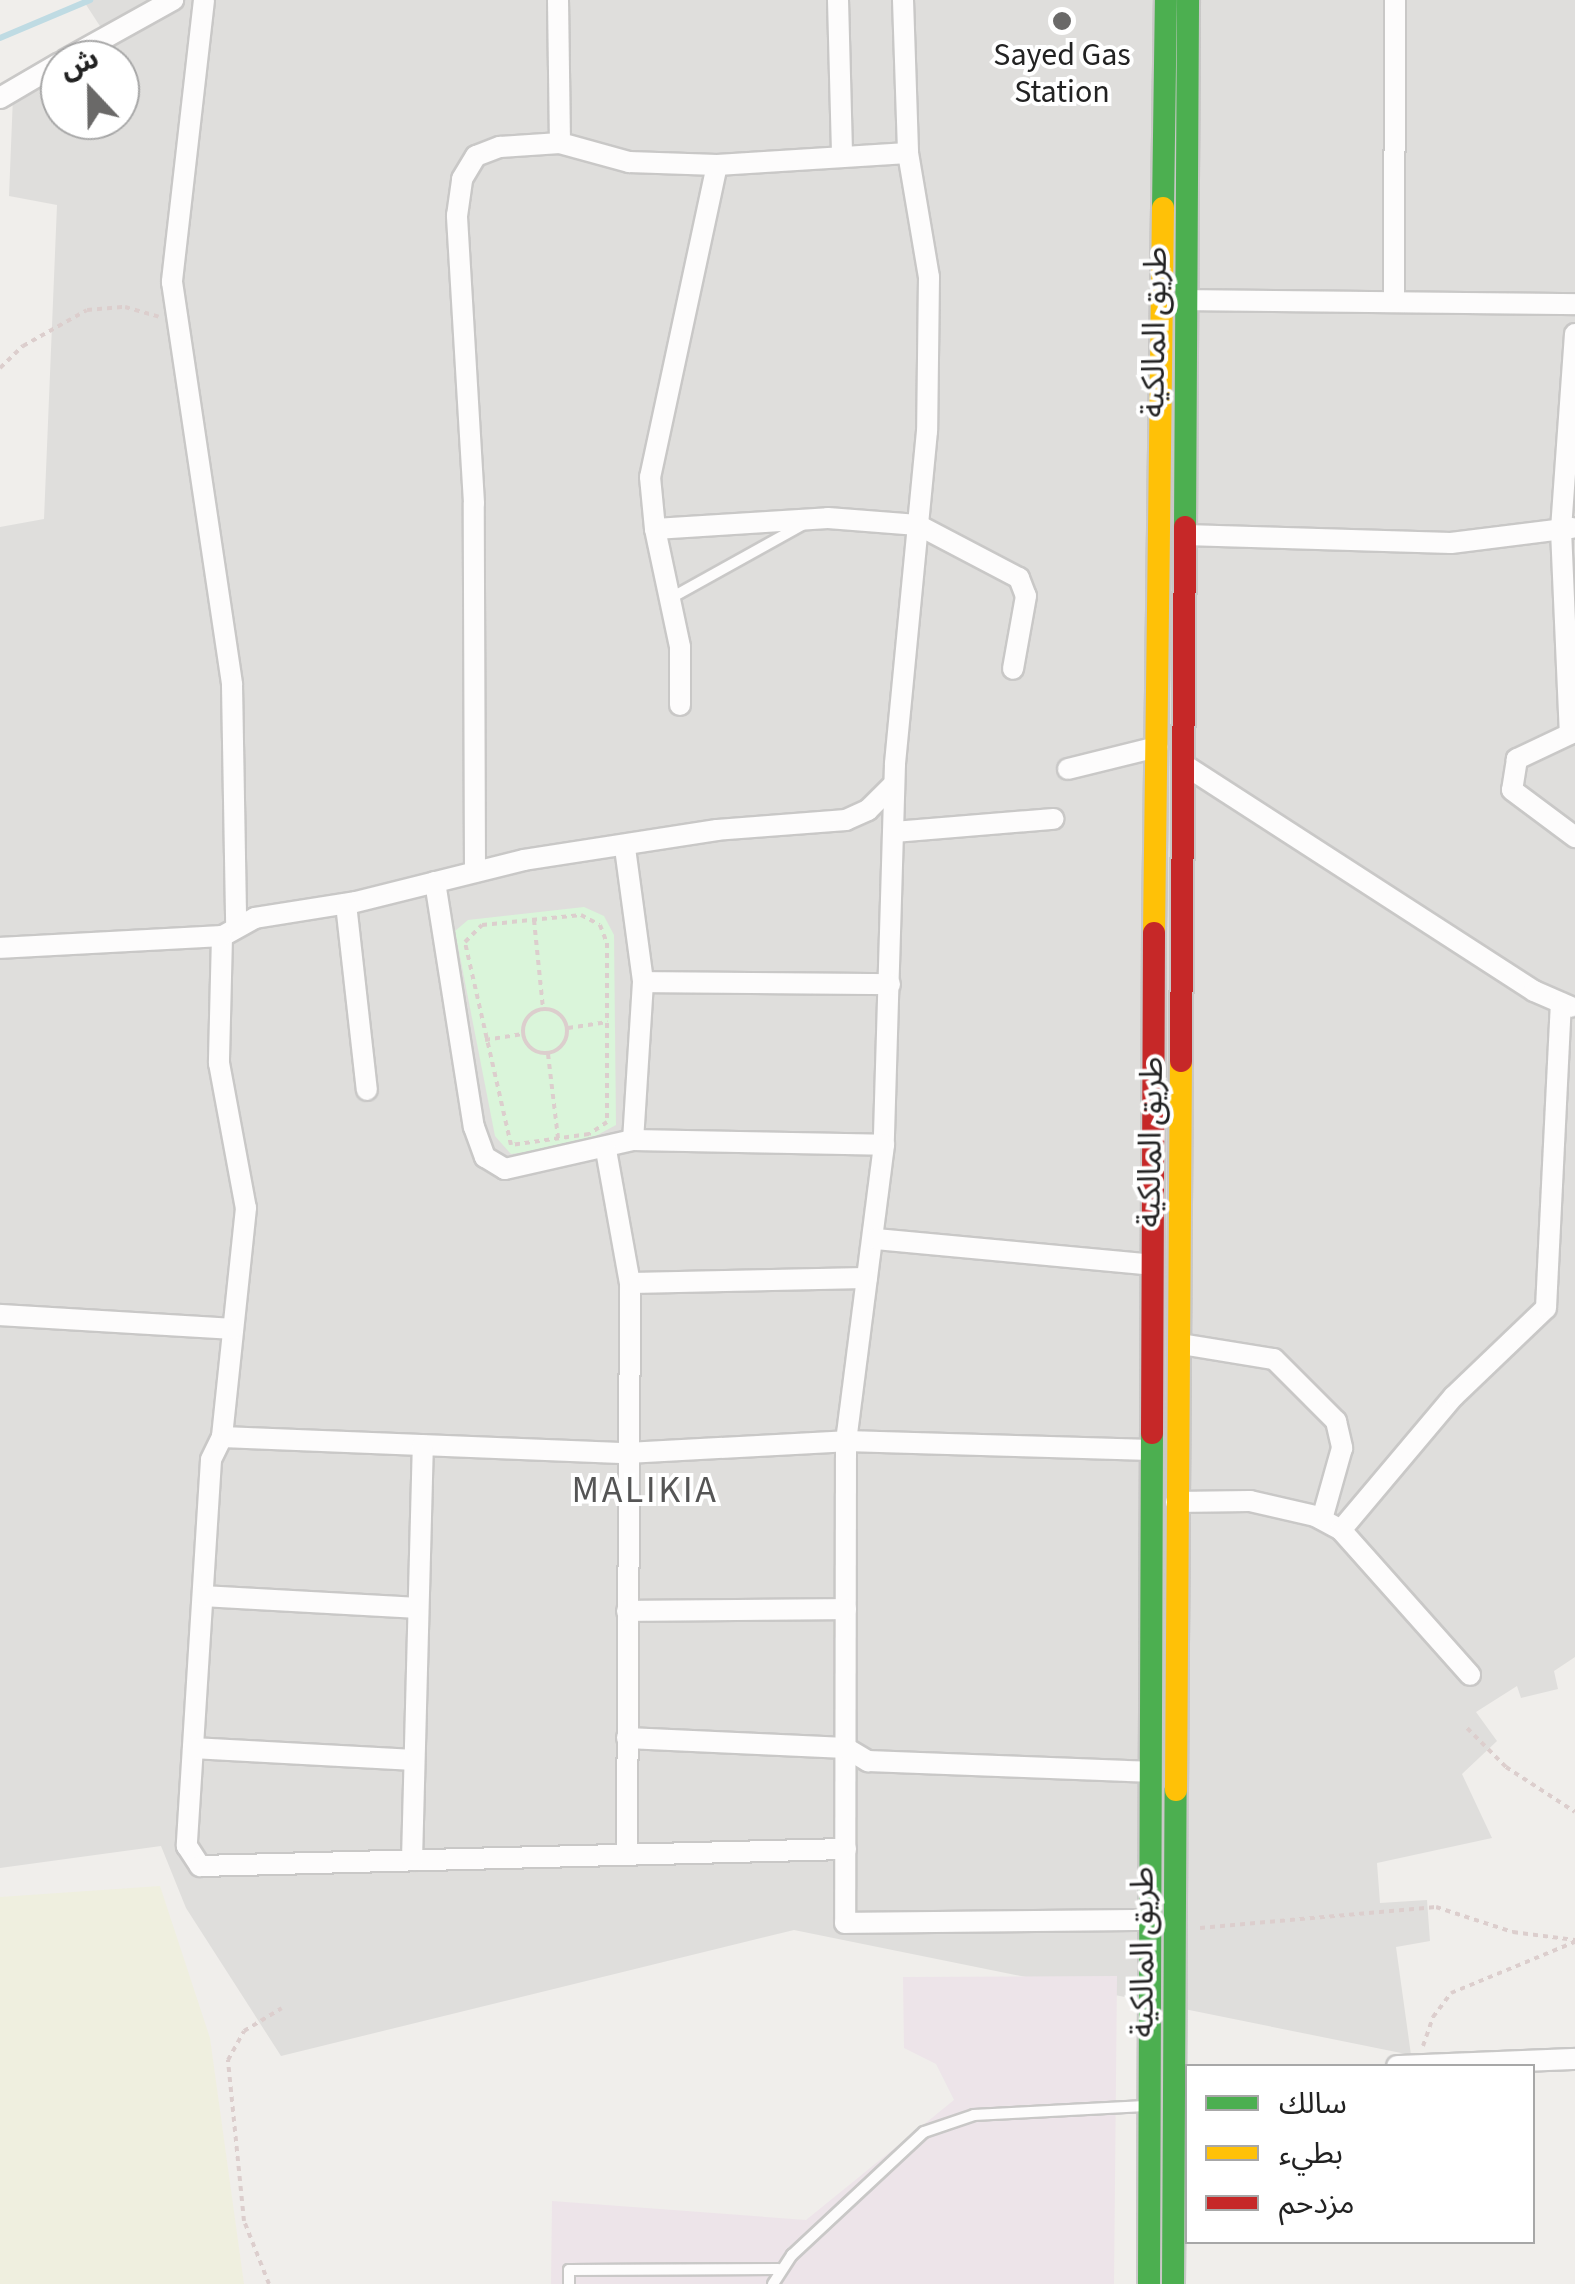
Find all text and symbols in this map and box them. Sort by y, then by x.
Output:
marker: Sayed Gas Station [1051,10,1073,32]
place label: Sayed Gas Station [993,37,1131,112]
text: ش [54,38,105,90]
north arrow [40,40,140,140]
street label: طريق المالكية [1134,246,1176,418]
street label: طريق المالكية [1130,1056,1172,1228]
district label: MALIKIA [572,1468,718,1514]
street label: طريق المالكية [1124,1866,1162,2038]
legend [1185,2064,1535,2244]
text: سالك [1279,2082,1347,2125]
text: بطيء [1279,2132,1343,2175]
text: مزدحم [1279,2182,1355,2225]

